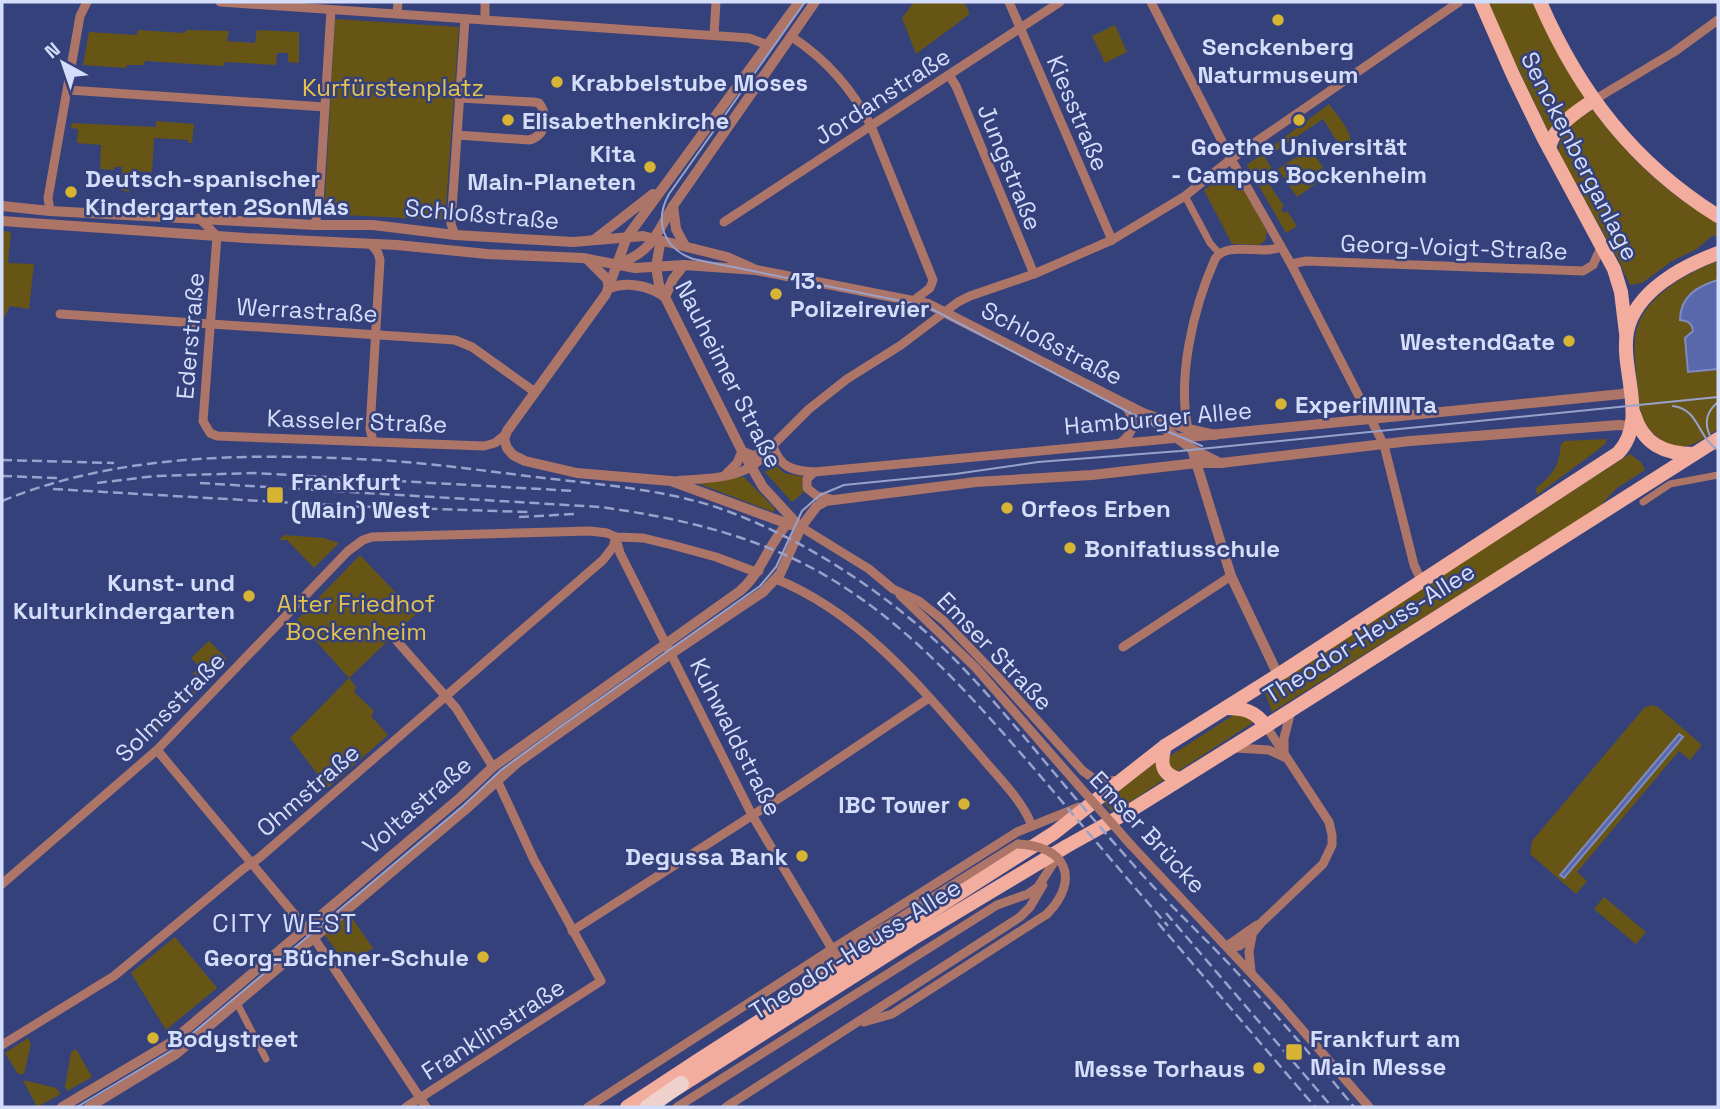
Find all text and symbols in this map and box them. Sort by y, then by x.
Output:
marker: Senckenberg Naturmuseum [1270,12,1286,28]
north arrow [28,28,98,98]
place label: Senckenberg Naturmuseum [1197,31,1359,90]
text: N [39,37,65,64]
street label: Jordanstraße [808,40,956,152]
street label: Senckenberganlage [1514,46,1646,266]
street label: Kiesstraße [1040,51,1116,175]
place label: Krabbelstube Moses [571,67,808,98]
park label: Kurfürstenplatz [302,72,484,103]
marker: Krabbelstube Moses [549,74,565,90]
street label: Jungstraße [971,99,1049,235]
place label: Elisabethenkirche [522,105,729,136]
marker: Elisabethenkirche [500,112,516,128]
marker: Goethe Universität - Campus Bockenheim [1291,112,1307,128]
place label: Goethe Universität - Campus Bockenheim [1171,131,1427,190]
place label: Kita Main-Planeten [467,138,636,197]
marker: Kita Main-Planeten [642,159,658,175]
place label: Deutsch-spanischer Kindergarten 2SonMás [85,163,349,222]
marker: Deutsch-spanischer Kindergarten 2SonMás [63,184,79,200]
street label: Schloßstraße [404,192,560,236]
street label: Georg-Voigt-Straße [1340,228,1568,266]
place label: 13. Polizeirevier [790,265,930,324]
street label: Ederstraße [169,271,211,401]
street label: Nauheimer Straße [668,275,790,473]
marker: 13. Polizeirevier [768,286,784,302]
street label: Werrastraße [236,291,378,329]
street label: Schloßstraße [976,294,1128,392]
place label: WestendGate [1400,326,1555,357]
marker: WestendGate [1561,333,1577,349]
place label: ExperiMINTa [1295,389,1437,420]
street label: Hamburger Allee [1063,394,1253,442]
marker: ExperiMINTa [1273,396,1289,412]
street label: Kasseler Straße [266,402,448,440]
place label: Frankfurt (Main) West [291,466,430,525]
marker: Frankfurt (Main) West [265,485,285,505]
place label: Orfeos Erben [1021,493,1171,524]
marker: Orfeos Erben [999,500,1015,516]
place label: Bonifatiusschule [1084,533,1280,564]
marker: Bonifatiusschule [1062,540,1078,556]
street label: Theodor-Heuss-Allee [1258,555,1480,711]
place label: Kunst- und Kulturkindergarten [13,567,235,626]
street label: Emser Straße [930,585,1060,717]
marker: Kunst- und Kulturkindergarten [241,588,257,604]
park label: Alter Friedhof Bockenheim [277,588,435,647]
street label: Solmsstraße [108,645,232,769]
street label: Kuhwaldstraße [683,653,789,821]
street label: Ohmstraße [250,737,366,843]
street label: Voltastraße [356,749,478,861]
street label: Emser Brücke [1083,764,1213,900]
place label: IBC Tower [838,789,950,820]
marker: IBC Tower [956,796,972,812]
place label: Degussa Bank [625,841,788,872]
marker: Degussa Bank [794,848,810,864]
street label: Theodor-Heuss-Allee [744,871,966,1027]
district label: CITY WEST [212,906,358,940]
place label: Georg-Büchner-Schule [204,942,469,973]
marker: Georg-Büchner-Schule [475,949,491,965]
street label: Franklinstraße [416,971,570,1087]
place label: Bodystreet [167,1023,298,1054]
place label: Frankfurt am Main Messe [1310,1023,1460,1082]
marker: Bodystreet [145,1030,161,1046]
marker: Frankfurt am Main Messe [1284,1042,1304,1062]
place label: Messe Torhaus [1074,1053,1245,1084]
marker: Messe Torhaus [1251,1060,1267,1076]

